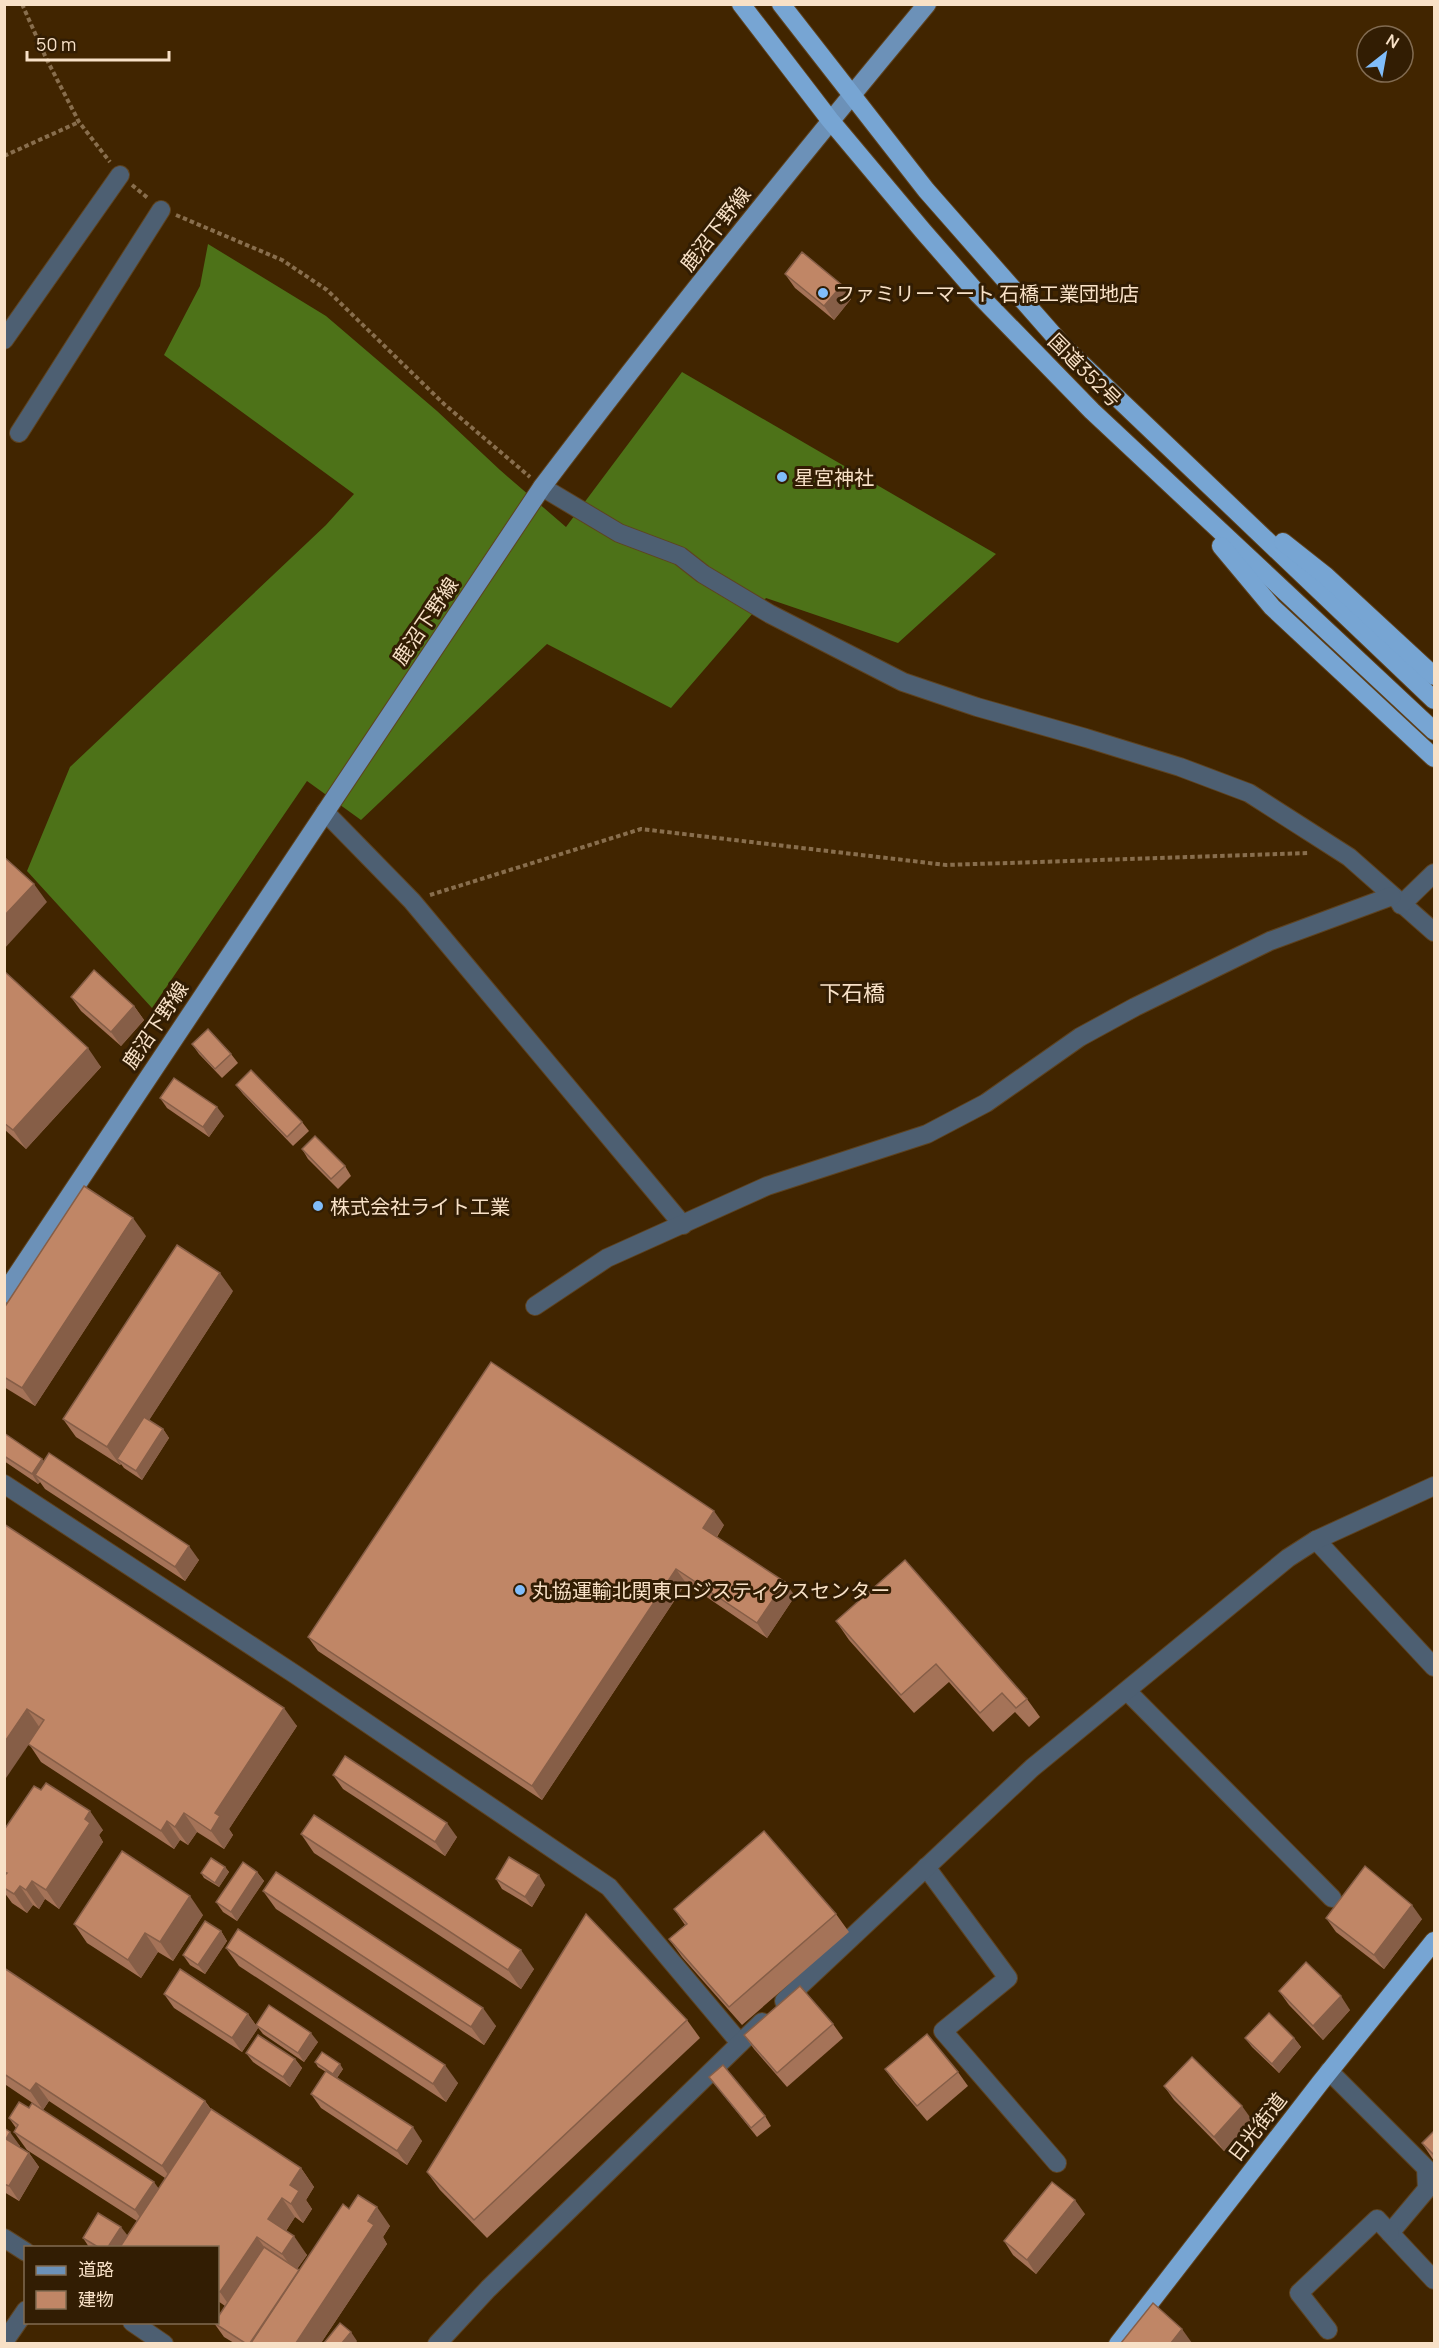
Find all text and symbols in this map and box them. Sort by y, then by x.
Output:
scale bar [27,24,170,62]
north arrow [1355,24,1415,84]
text: N [1382,29,1403,54]
text: 50 m [36,32,76,56]
street label: 鹿沼下野線 [674,181,756,277]
place label: ファミリーマート 石橋工業団地店 [835,280,1139,307]
marker: ファミリーマート 石橋工業団地店 [816,286,830,300]
street label: 国道352号 [1042,327,1128,413]
place label: 星宮神社 [794,464,874,491]
marker: 星宮神社 [775,470,789,484]
street label: 鹿沼下野線 [386,572,464,670]
street label: 鹿沼下野線 [116,976,194,1074]
district label: 下石橋 [819,978,885,1008]
place label: 株式会社ライト工業 [330,1193,510,1220]
marker: 株式会社ライト工業 [311,1199,325,1213]
place label: 丸協運輸北関東ロジスティクスセンター [532,1577,890,1604]
marker: 丸協運輸北関東ロジスティクスセンター [513,1583,527,1597]
street label: 日光街道 [1222,2087,1292,2167]
legend [24,2246,219,2324]
text: 道路 [78,2257,114,2281]
text: 建物 [78,2287,114,2311]

